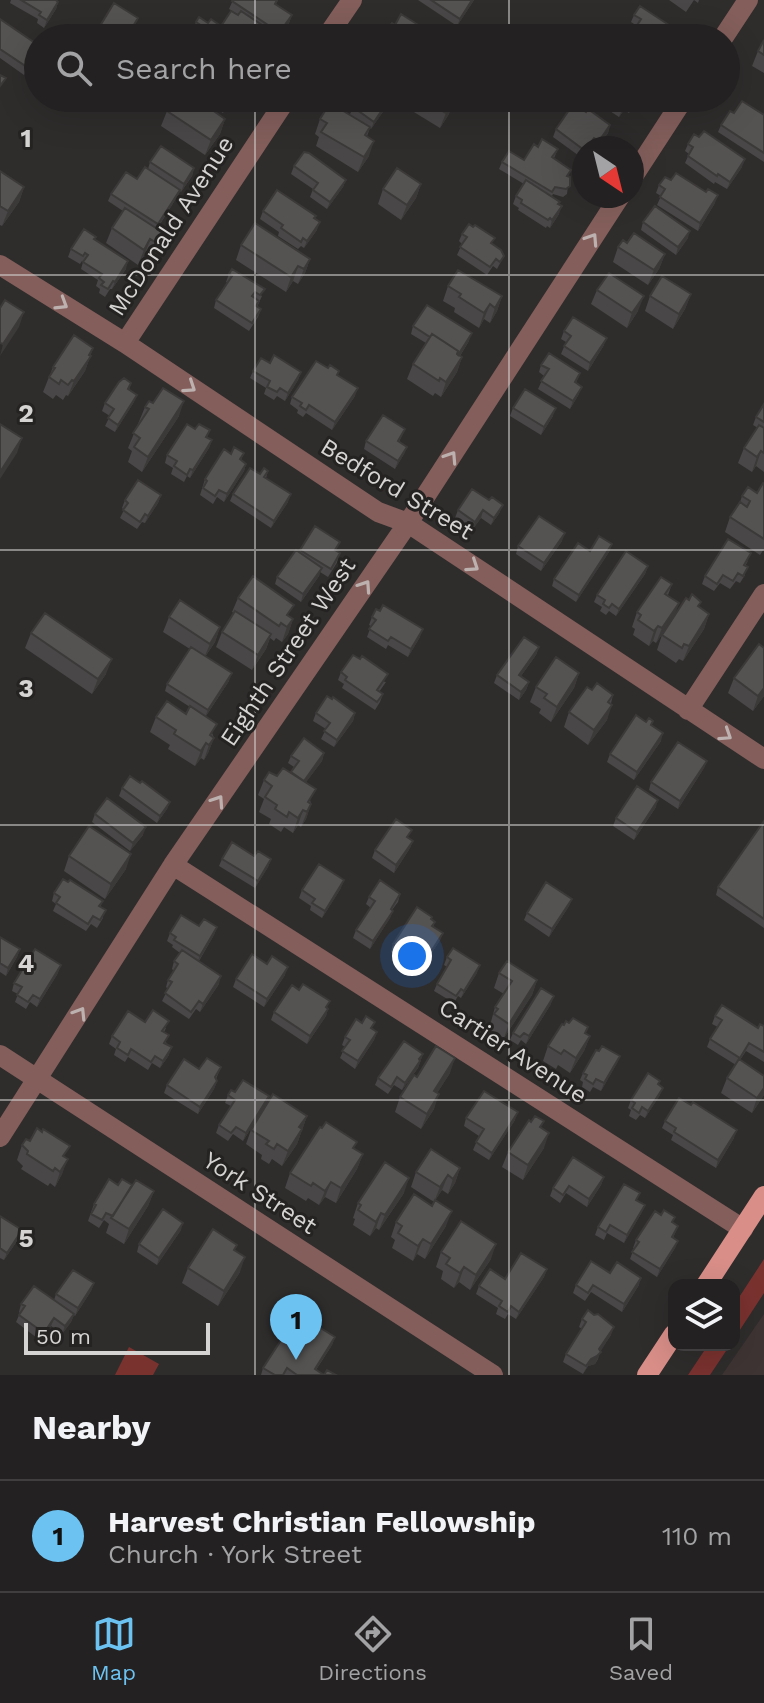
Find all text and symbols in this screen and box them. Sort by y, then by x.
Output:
search box [24,24,740,112]
icon: search [52,46,96,90]
text: Search here [116,51,292,86]
text: 1 [20,123,32,153]
street label: McDonald Avenue [103,131,239,321]
north arrow [572,136,644,208]
one-way arrow [583,233,598,248]
one-way arrow [54,295,68,310]
one-way arrow [181,377,195,392]
text: 2 [18,398,34,428]
street label: Bedford Street [316,432,478,546]
one-way arrow [441,451,456,466]
street label: Eighth Street West [215,553,361,751]
one-way arrow [464,556,479,571]
one-way arrow [355,581,370,595]
text: 3 [18,673,34,703]
one-way arrow [717,725,732,740]
one-way arrow [208,795,223,809]
your location [392,936,432,976]
text: 4 [18,948,35,978]
street label: Cartier Avenue [434,993,592,1109]
one-way arrow [70,1008,85,1022]
street label: York Street [198,1146,322,1240]
text: 5 [18,1223,34,1253]
map controls [668,1279,740,1351]
button: layers [668,1279,740,1351]
pin: 1 [270,1294,322,1360]
scale bar [24,1319,210,1355]
text: 50 m [36,1324,91,1349]
text: Nearby [32,1407,151,1447]
text: Harvest Christian Fellowship [108,1504,536,1539]
text: 1 [52,1521,64,1551]
text: 110 m [662,1521,732,1551]
text: Church · York Street [108,1539,362,1569]
tab: Map [91,1612,136,1685]
tab: Directions [318,1612,427,1685]
tab: Saved [609,1612,673,1685]

